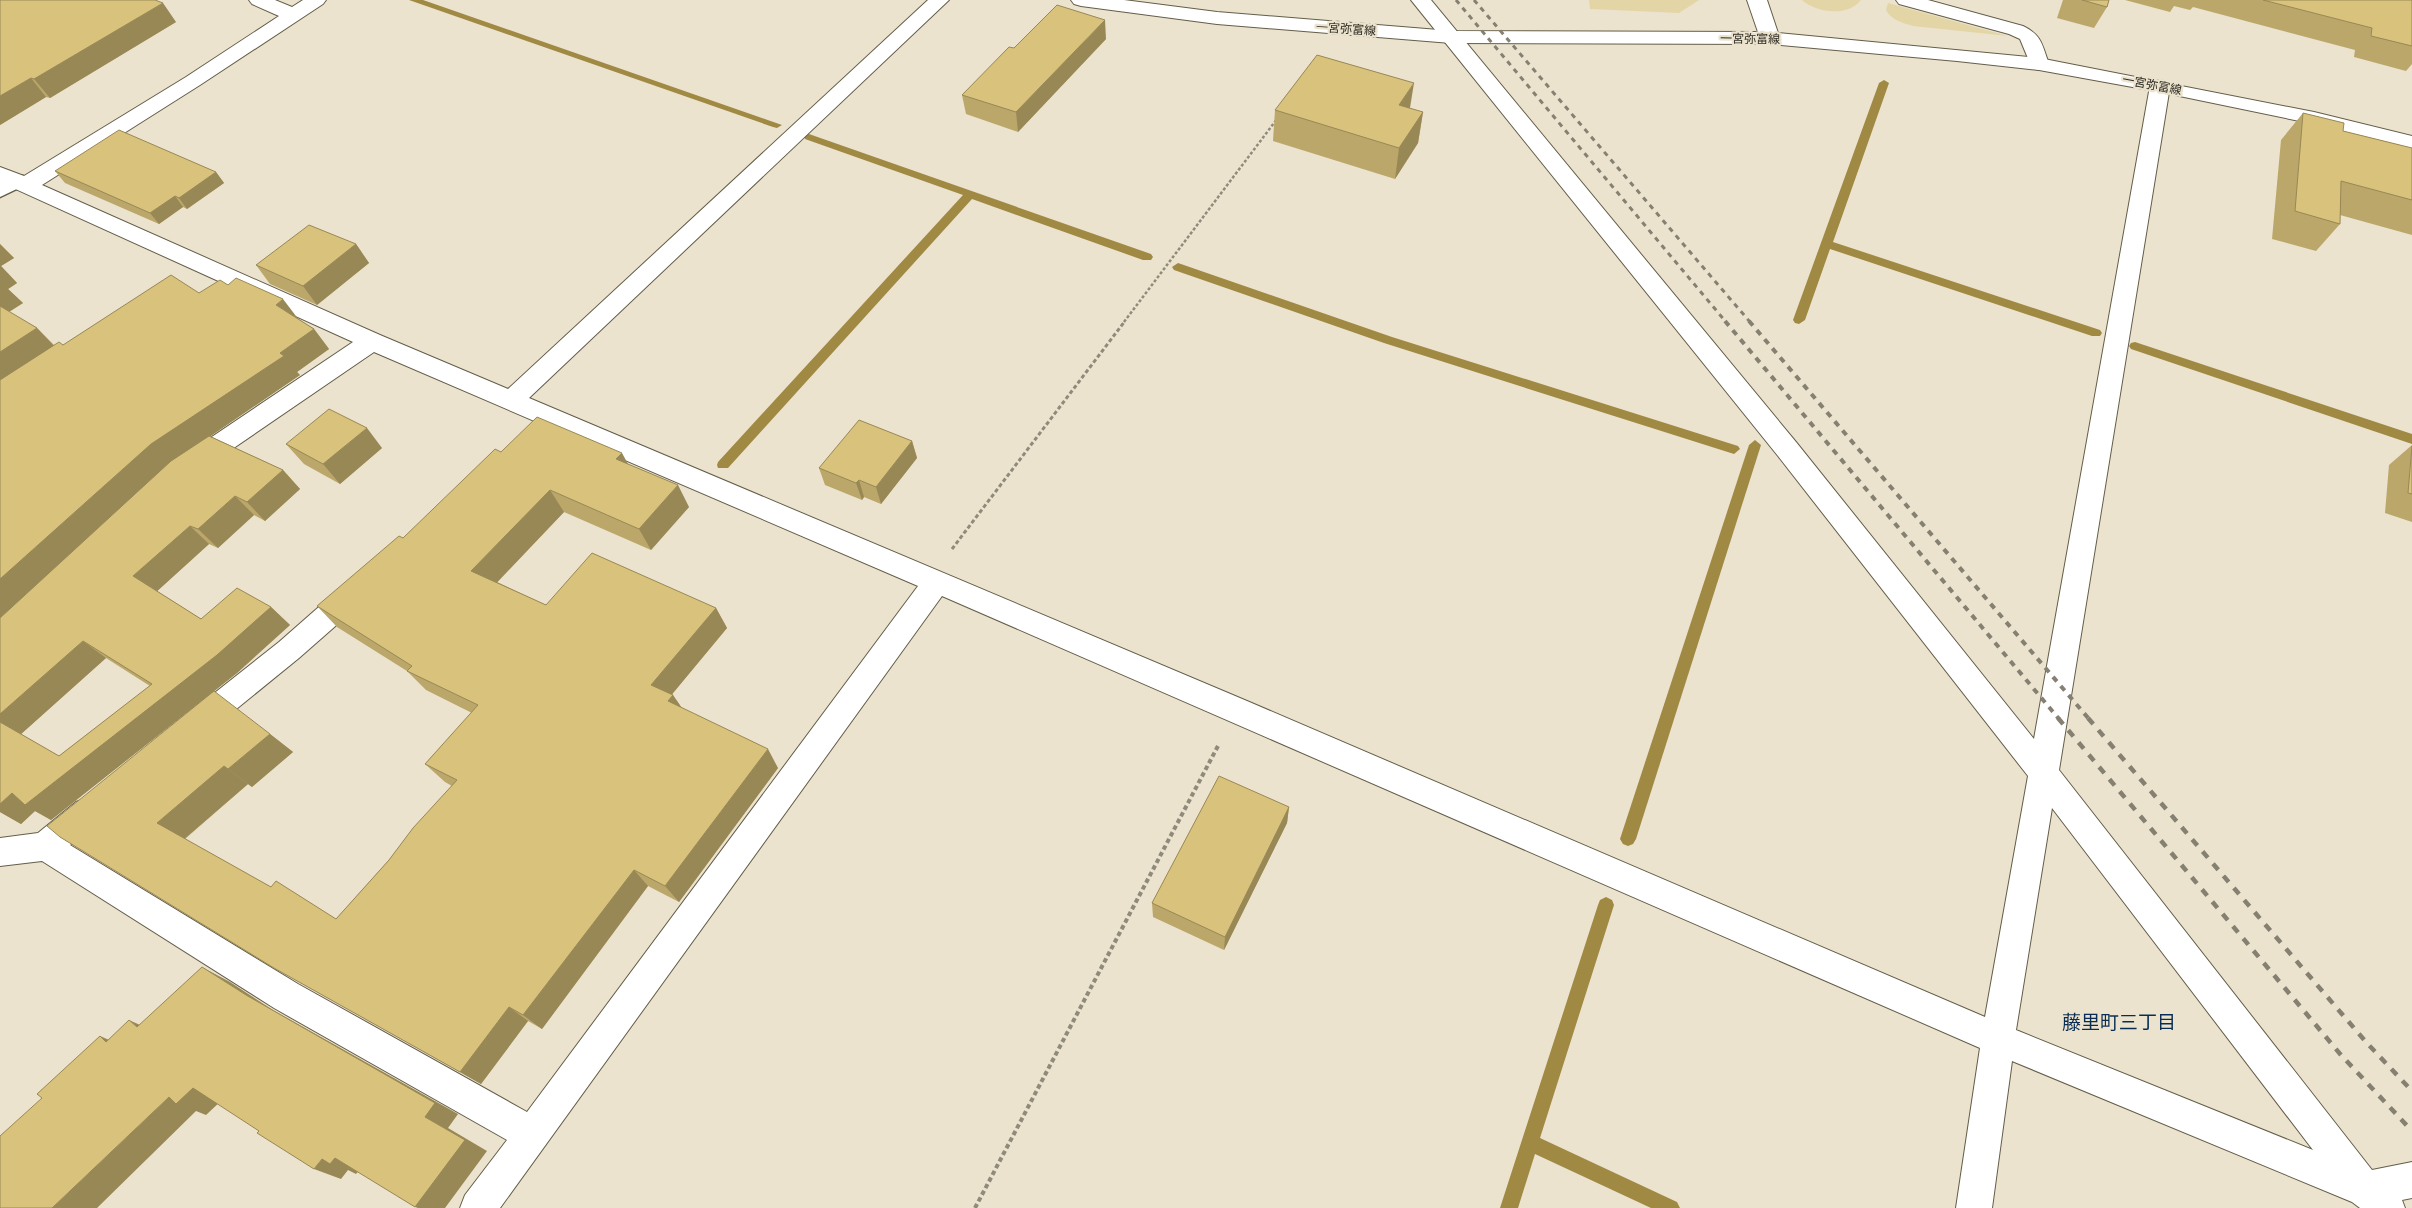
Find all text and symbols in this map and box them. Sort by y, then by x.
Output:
street label: 一宮弥富線 [1316,20,1376,38]
street label: 一宮弥富線 [1720,31,1780,47]
street label: 一宮弥富線 [2121,72,2183,98]
district label: 藤里町三丁目 [2062,1011,2176,1034]

